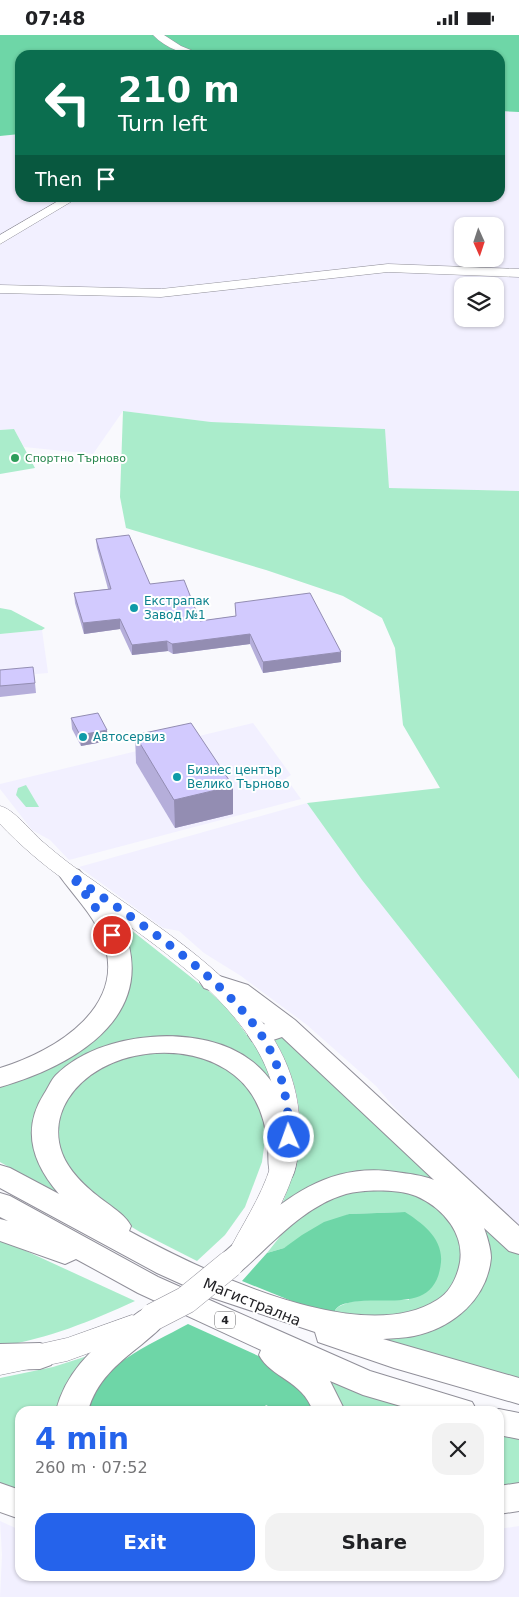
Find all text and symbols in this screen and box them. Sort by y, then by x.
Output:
text: 07:48 [25,7,85,29]
icon: left [35,70,100,135]
text: 210 m [118,70,240,110]
text: Turn left [118,111,207,136]
icon: arrive [92,165,120,193]
text: Then [35,168,82,190]
north arrow [454,217,504,267]
map controls [454,217,504,327]
button: layers [454,277,504,327]
marker: Спортно Търново [9,452,21,464]
place label: Спортно Търново [25,452,126,465]
place label: Екстрапак Завод №1 [144,594,210,622]
marker: Екстрапак Завод №1 [128,602,140,614]
place label: Автосервиз [93,730,165,744]
marker: Автосервиз [77,731,89,743]
place label: Бизнес център Велико Търново [187,763,290,791]
marker: Бизнес център Велико Търново [171,771,183,783]
pin [91,914,133,956]
icon: arrive [98,921,126,949]
position arrow [262,1110,314,1162]
street label: Магистрална [200,1274,304,1330]
road number: 4 [215,1311,235,1329]
text: 4 min [35,1421,129,1456]
button: close [432,1423,484,1475]
text: 260 m · 07:52 [35,1458,148,1477]
button: Exit [35,1513,255,1571]
button: Share [265,1513,484,1571]

